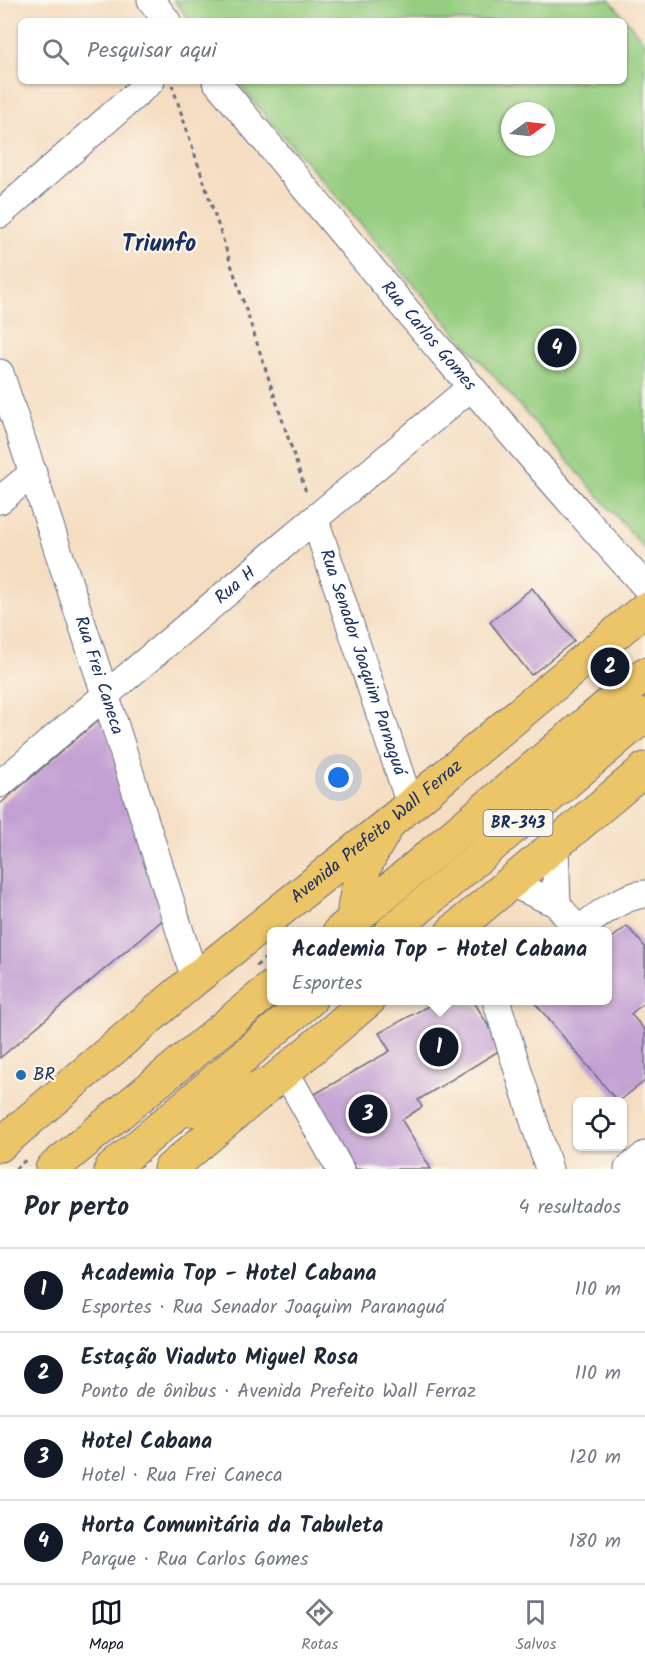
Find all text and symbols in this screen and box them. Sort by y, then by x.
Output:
search box [18,18,627,84]
text: Pesquisar aqui [87,34,217,69]
icon: search [39,35,72,68]
north arrow [501,102,555,156]
district label: Triunfo [122,225,196,264]
street label: Rua Carlos Gomes [373,275,484,398]
pin: 4 [538,326,576,370]
street label: Rua Senador Joaquim Parnaguá [311,545,414,781]
street label: Rua H [208,559,263,612]
street label: Rua Frei Caneca [66,612,131,738]
pin: 2 [590,644,630,690]
street label: Avenida Prefeito Wall Ferraz [284,752,469,911]
your location [324,763,353,792]
road number: BR-343 [484,810,552,836]
popup [267,927,612,1005]
text: Academia Top - Hotel Cabana [292,933,587,968]
text: Esportes [292,968,362,1000]
pin: 1 [420,1024,458,1070]
place label: BR [33,1061,55,1090]
marker: BR [14,1068,28,1082]
pin: 3 [348,1092,388,1136]
map controls [573,1097,627,1151]
button: locate [573,1097,627,1151]
text: Por perto [24,1187,129,1229]
text: 4 resultados [519,1192,621,1224]
text: Academia Top - Hotel Cabana [81,1257,377,1292]
text: 1 [40,1274,47,1306]
text: 110 m [575,1274,621,1306]
text: Esportes · Rua Senador Joaquim Paranaguá [81,1292,445,1324]
text: Estação Viaduto Miguel Rosa [81,1341,358,1376]
text: 2 [38,1358,49,1390]
text: 110 m [575,1358,621,1390]
text: Ponto de ônibus · Avenida Prefeito Wall Ferraz [81,1376,476,1408]
text: Hotel Cabana [81,1425,212,1460]
text: 3 [38,1442,49,1474]
text: 120 m [569,1442,621,1474]
text: Hotel · Rua Frei Caneca [81,1460,283,1492]
text: Horta Comunitária da Tabuleta [81,1509,383,1544]
text: 4 [38,1526,49,1558]
text: 180 m [569,1526,621,1558]
text: Parque · Rua Carlos Gomes [81,1544,309,1576]
tab: Mapa [89,1596,124,1657]
tab: Rotas [301,1596,338,1657]
tab: Salvos [516,1596,556,1657]

